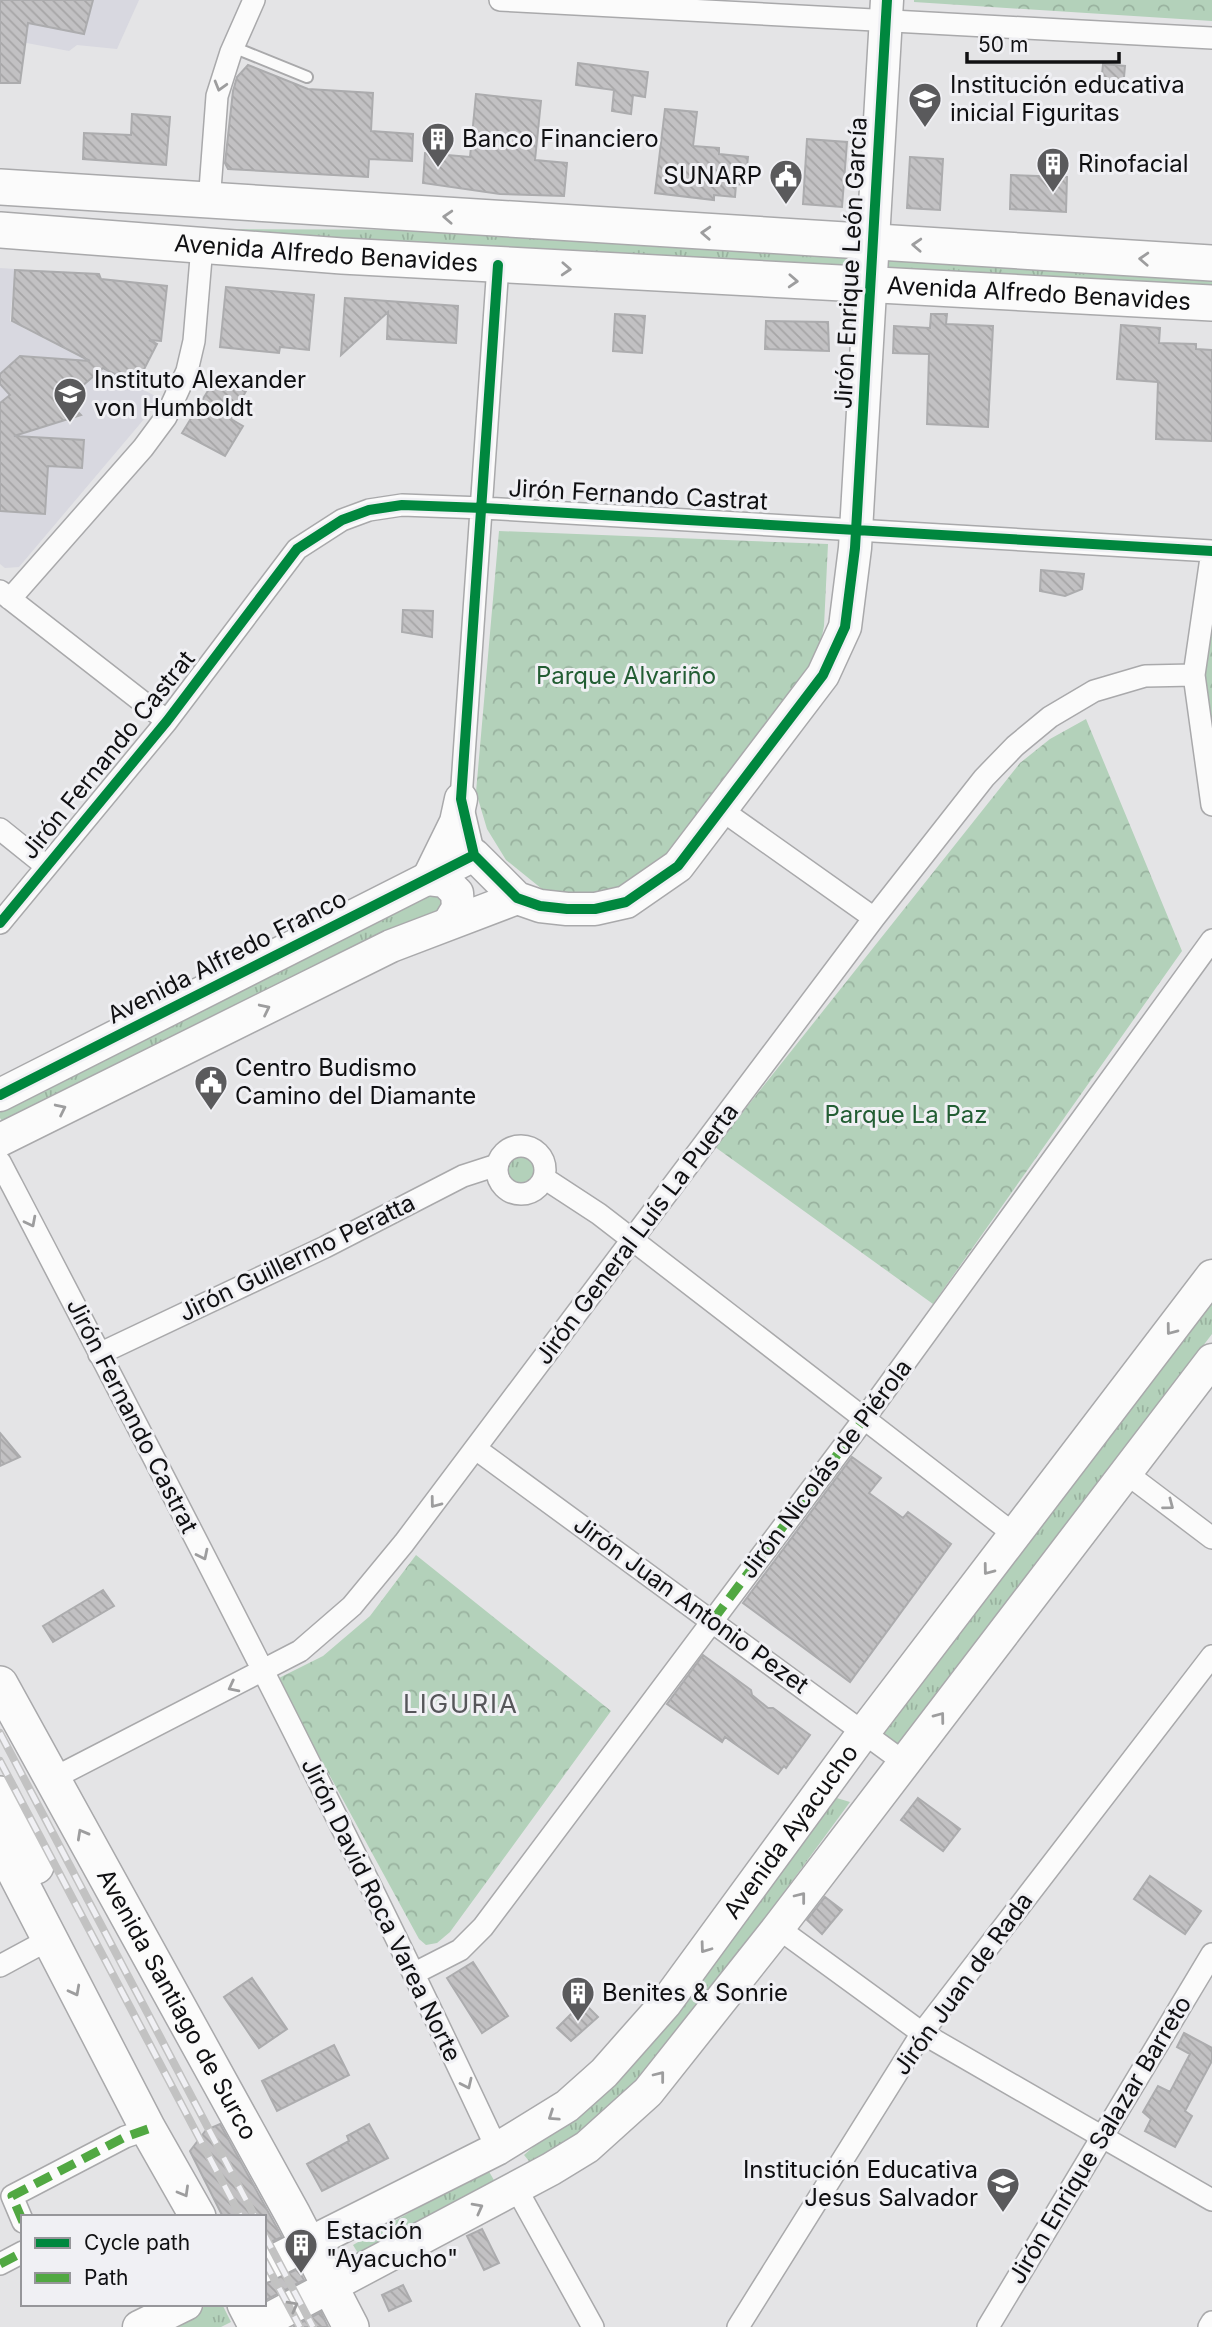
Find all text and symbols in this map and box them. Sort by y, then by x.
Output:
scale bar [967,21,1119,65]
text: 50 m [978,32,1028,57]
place label: Institución educativa inicial Figuritas [950,70,1185,127]
one-way arrow [213,80,228,92]
school or university icon: Institución educativa inicial Figuritas [906,80,944,129]
street label: Jirón Enrique León García [828,116,873,410]
building icon: Banco Financiero [419,120,457,169]
place label: Banco Financiero [462,124,659,153]
building icon: Rinofacial [1034,145,1072,194]
place label: Rinofacial [1078,149,1189,178]
public building icon: SUNARP [767,157,805,206]
place label: SUNARP [663,161,762,190]
one-way arrow [442,210,453,225]
one-way arrow [701,225,712,240]
street label: Avenida Alfredo Benavides [173,228,479,277]
one-way arrow [911,238,922,253]
one-way arrow [1138,251,1149,266]
one-way arrow [561,261,572,276]
street label: Avenida Alfredo Benavides [886,270,1192,316]
one-way arrow [788,274,799,289]
place label: Instituto Alexander von Humboldt [94,365,306,422]
school or university icon: Instituto Alexander von Humboldt [51,375,89,424]
street label: Jirón Fernando Castrat [508,473,769,516]
street label: Jirón Fernando Castrat [15,645,201,865]
park label: Parque Alvariño [536,661,716,690]
street label: Avenida Alfredo Franco [102,884,351,1030]
one-way arrow [258,1003,270,1017]
place label: Centro Budismo Camino del Diamante [235,1053,476,1110]
public building icon: Centro Budismo Camino del Diamante [192,1063,230,1112]
street label: Jirón General Luís La Puerta [529,1097,744,1370]
park label: Parque La Paz [825,1100,987,1129]
one-way arrow [54,1104,66,1118]
street label: Jirón Guillermo Peratta [174,1188,420,1327]
one-way arrow [23,1215,37,1227]
street label: Jirón Fernando Castrat [61,1294,204,1538]
one-way arrow [1166,1322,1179,1335]
street label: Jirón Nicolás de Piérola [734,1353,918,1584]
one-way arrow [430,1496,443,1508]
one-way arrow [1161,1497,1174,1510]
street label: Jirón Juan Antonio Pezet [568,1510,815,1700]
one-way arrow [195,1548,209,1560]
one-way arrow [984,1562,997,1574]
one-way arrow [228,1678,240,1692]
district label: LIGURIA [403,1688,519,1719]
one-way arrow [931,1712,944,1725]
street label: Avenida Ayacucho [717,1739,864,1924]
street label: Jirón David Roca Varea Norte [295,1753,468,2066]
one-way arrow [77,1828,90,1841]
street label: Avenida Santiago de Surco [91,1864,264,2145]
street label: Jirón Juan de Rada [887,1887,1038,2080]
one-way arrow [793,1893,806,1905]
one-way arrow [701,1940,714,1953]
building icon: Benites & Sonrie [559,1974,597,2023]
place label: Benites & Sonrie [602,1978,788,2007]
one-way arrow [67,1984,81,1997]
street label: Jirón Enrique Salazar Barreto [1002,1990,1197,2289]
one-way arrow [651,2071,664,2083]
one-way arrow [459,2077,473,2089]
one-way arrow [548,2107,561,2120]
place label: Institución Educativa Jesus Salvador [743,2155,978,2212]
school or university icon: Institución Educativa Jesus Salvador [984,2165,1022,2214]
one-way arrow [175,2184,188,2197]
one-way arrow [470,2203,483,2216]
legend [21,2215,266,2306]
place label: Estación "Ayacucho" [326,2216,458,2273]
building icon: Estación "Ayacucho" [282,2226,320,2275]
text: Cycle path [84,2230,190,2255]
text: Path [84,2265,129,2290]
one-way arrow [286,2300,299,2314]

